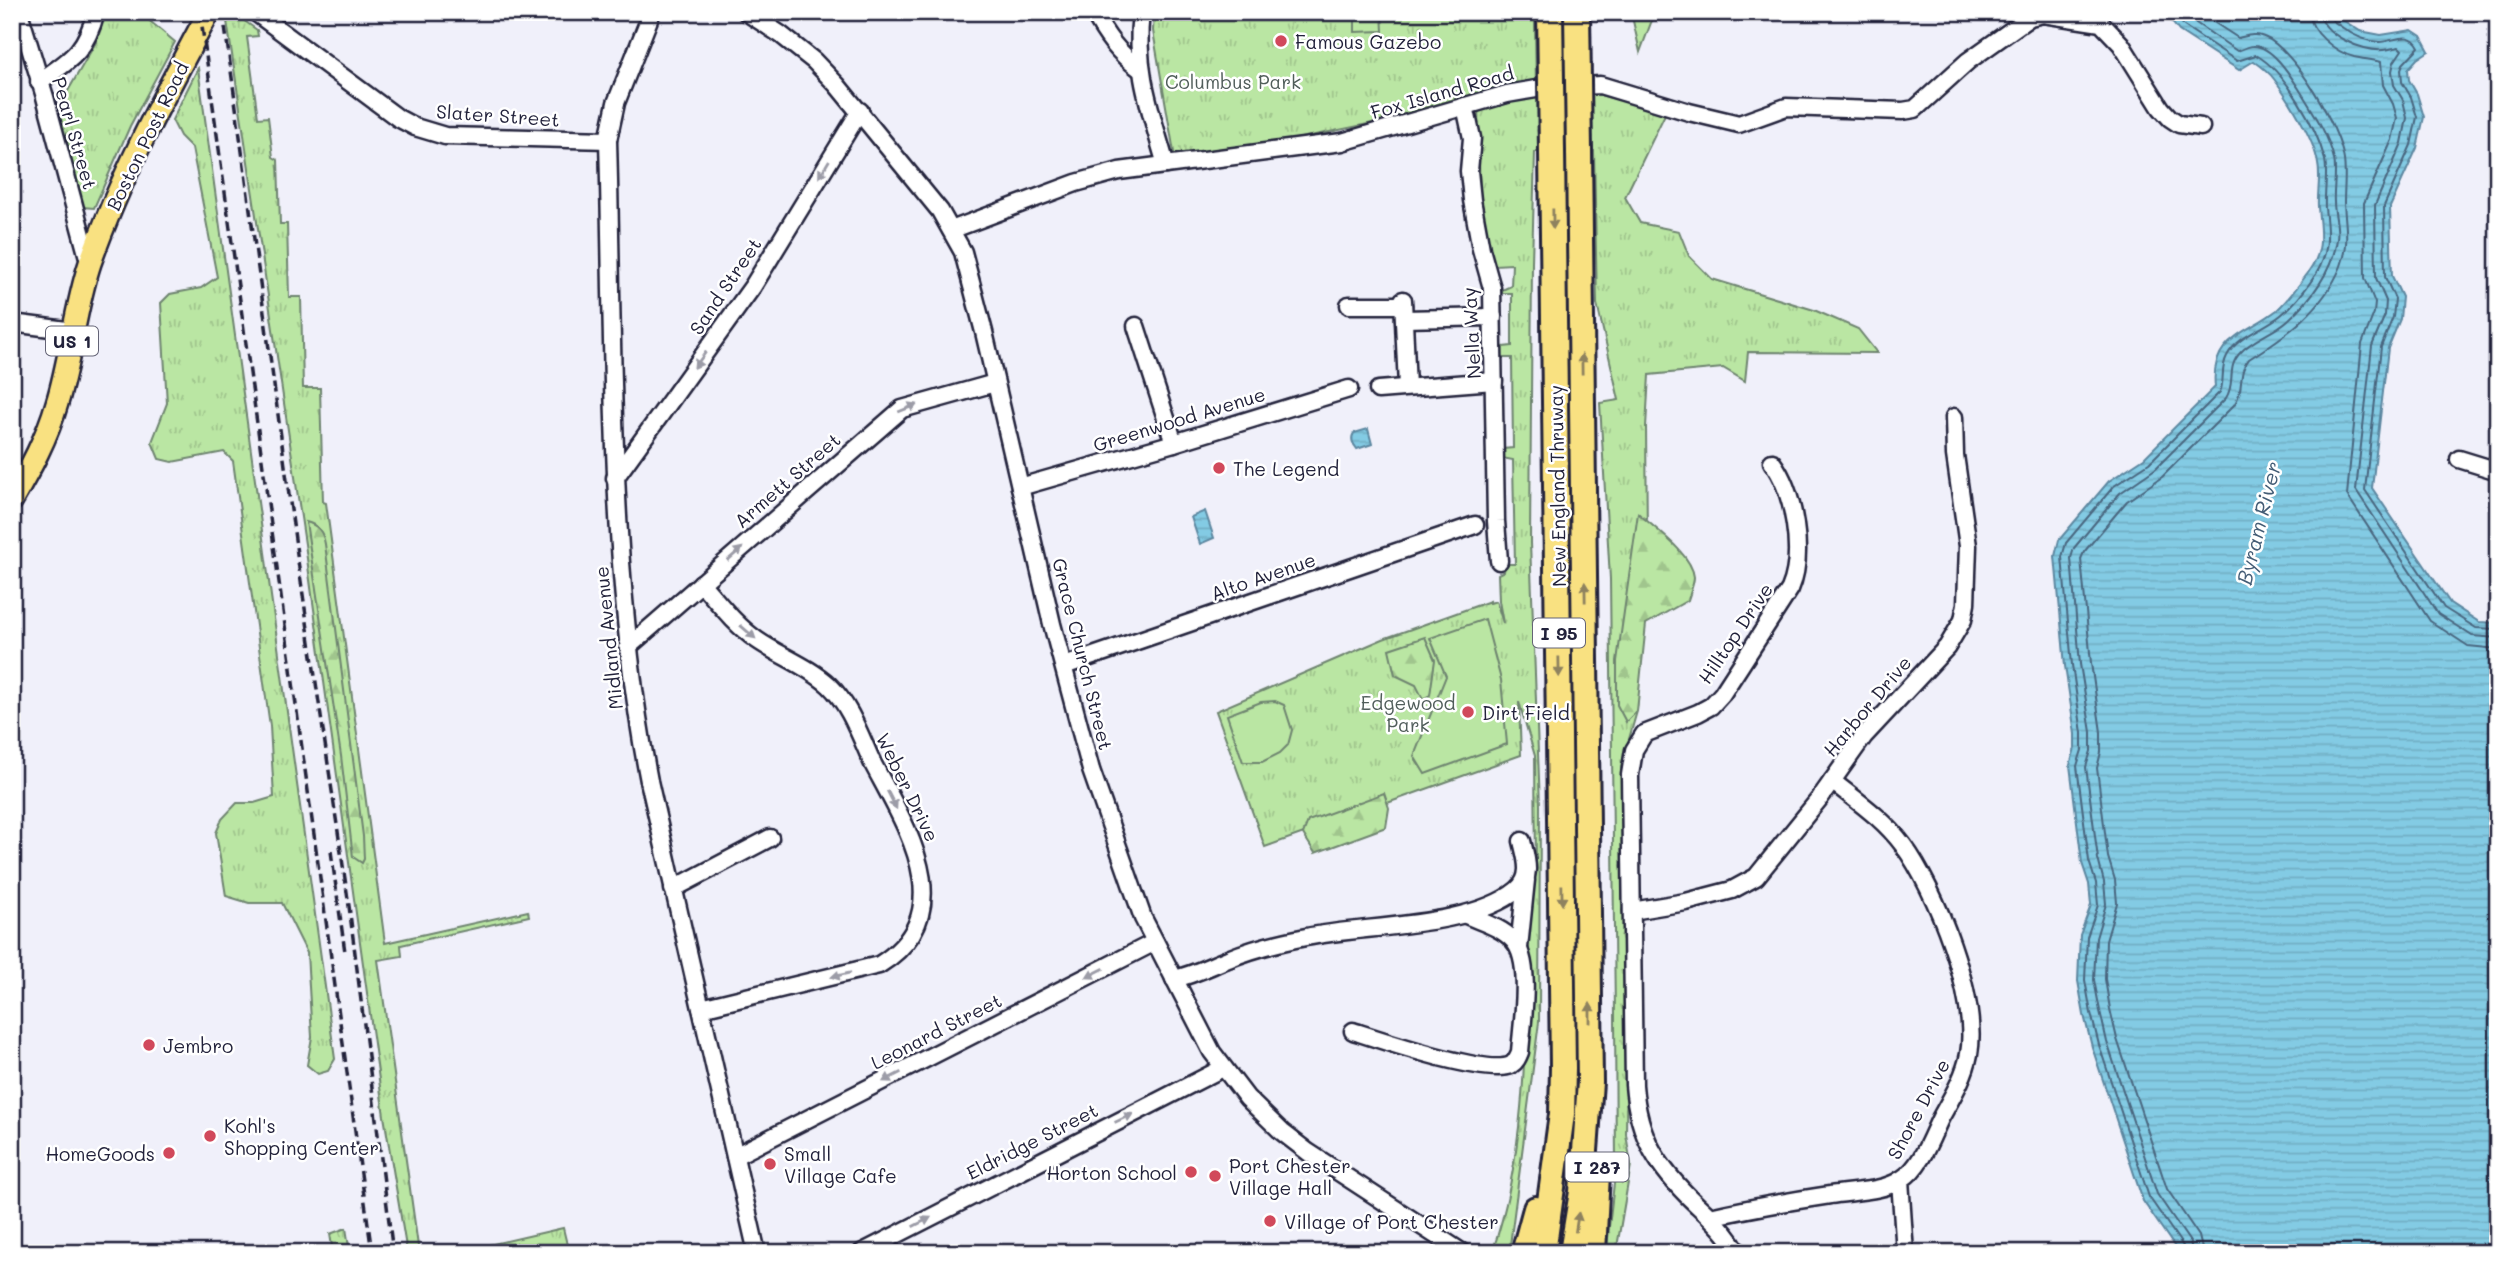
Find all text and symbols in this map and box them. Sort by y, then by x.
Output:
place label: Famous Gazebo [1295,29,1441,54]
marker: Famous Gazebo [1273,33,1289,49]
street label: Boston Post Road [100,58,194,214]
street label: Fox Island Road [1368,60,1516,124]
park label: Columbus Park [1165,69,1301,94]
street label: Pearl Street [47,74,103,192]
street label: Slater Street [436,98,560,132]
one-way arrow [818,160,831,179]
one-way arrow [1547,209,1559,231]
street label: Sand Street [683,233,767,339]
street label: Nella Way [1456,287,1486,379]
road number: US 1 [46,326,98,356]
one-way arrow [693,351,707,369]
one-way arrow [1576,353,1587,375]
street label: Greenwood Avenue [1090,381,1268,457]
street label: New England Thruway [1543,385,1571,587]
one-way arrow [898,403,919,414]
street label: Armett Street [729,427,845,533]
place label: The Legend [1233,456,1339,481]
water label: Byram River [2230,459,2286,587]
marker: The Legend [1211,460,1227,476]
street label: Alto Avenue [1207,546,1319,606]
one-way arrow [726,547,743,562]
street label: Grace Church Street [1047,555,1119,753]
street label: Midland Avenue [588,565,628,711]
street label: Hilltop Drive [1692,578,1778,688]
one-way arrow [1579,580,1590,602]
road number: I 95 [1533,618,1585,648]
one-way arrow [740,624,757,639]
street label: Harbor Drive [1818,650,1916,762]
one-way arrow [1553,657,1565,679]
park label: Edgewood Park [1360,690,1456,737]
place label: Dirt Field [1482,700,1570,725]
marker: Dirt Field [1460,704,1476,720]
street label: Weber Drive [871,728,945,846]
one-way arrow [886,790,897,810]
one-way arrow [1556,884,1568,906]
one-way arrow [1084,967,1104,979]
one-way arrow [830,970,852,981]
street label: Leonard Street [866,987,1006,1075]
one-way arrow [1584,1002,1596,1024]
place label: Jembro [163,1033,233,1058]
marker: Jembro [141,1037,157,1053]
street label: Shore Drive [1881,1054,1955,1164]
one-way arrow [882,1072,902,1083]
street label: Eldridge Street [962,1097,1102,1185]
one-way arrow [1114,1112,1134,1124]
place label: Kohl's Shopping Center [224,1113,379,1160]
marker: Kohl's Shopping Center [202,1128,218,1144]
place label: HomeGoods [45,1141,155,1166]
place label: Small Village Cafe [784,1141,897,1188]
marker: HomeGoods [161,1145,177,1161]
road number: I 287 [1566,1152,1628,1182]
place label: Port Chester Village Hall [1229,1153,1351,1200]
marker: Small Village Cafe [762,1156,778,1172]
place label: Horton School [1047,1160,1177,1185]
marker: Horton School [1183,1164,1199,1180]
marker: Port Chester Village Hall [1207,1168,1223,1184]
place label: Village of Port Chester [1284,1209,1499,1234]
one-way arrow [1572,1211,1583,1233]
marker: Village of Port Chester [1262,1213,1278,1229]
one-way arrow [912,1216,932,1227]

